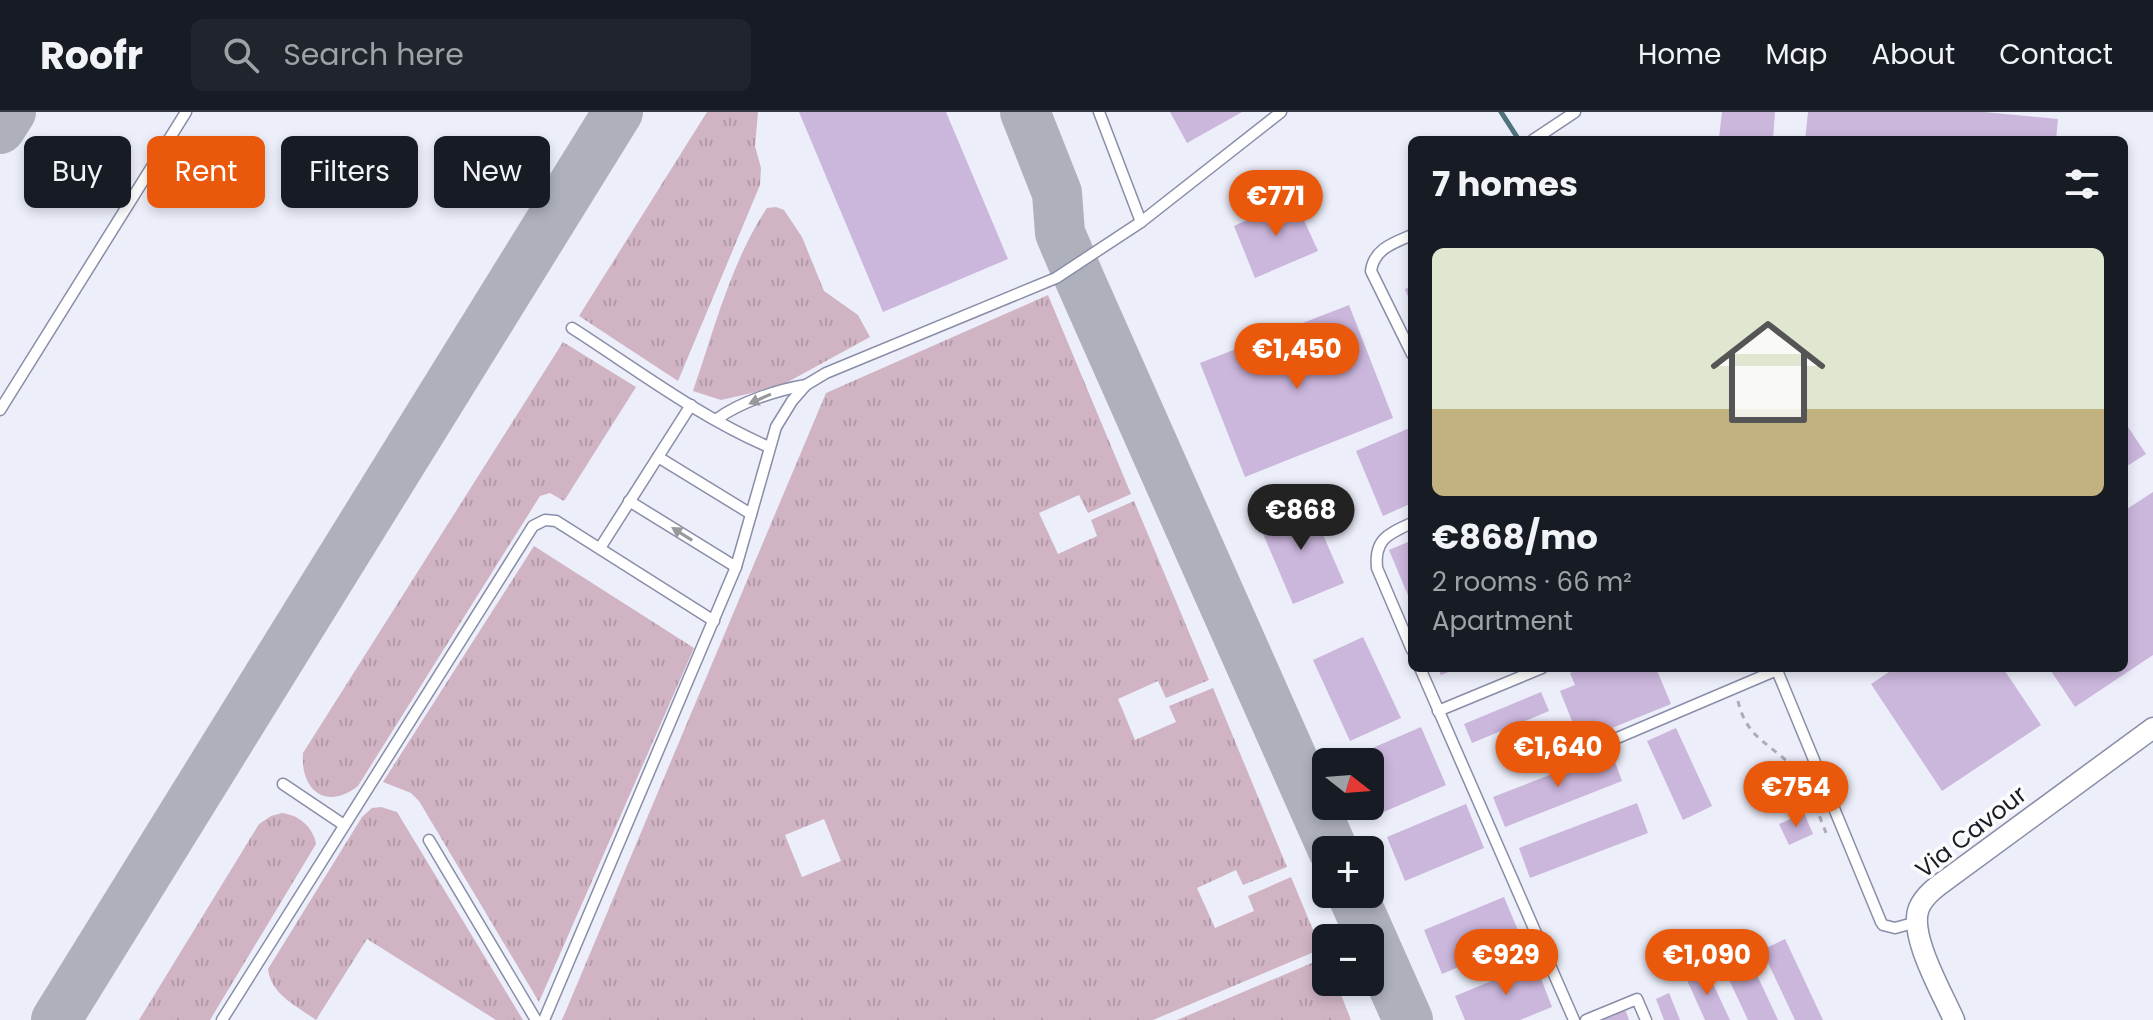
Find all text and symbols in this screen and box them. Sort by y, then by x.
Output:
search box [191,19,751,91]
text: Roofr [40,29,143,82]
icon: search [219,33,263,77]
text: Search here [283,33,464,76]
text: Home [1638,35,1721,74]
text: Map [1765,35,1827,74]
text: About [1871,35,1955,74]
text: Contact [1999,35,2113,74]
chip: Buy [24,136,131,208]
chip: Rent [147,136,265,208]
chip: Filters [281,136,418,208]
chip: New [434,136,550,208]
text: 7 homes [1432,160,1578,208]
icon: filters [2060,162,2104,206]
pin: €771 [1229,170,1323,238]
text: €771 [1247,178,1305,214]
icon: home [1696,300,1840,444]
pin: €1,450 [1232,323,1362,391]
text: €1,450 [1252,331,1342,367]
one-way arrow [748,392,772,405]
pin: €868 [1254,484,1348,552]
text: €868 [1266,492,1336,528]
text: €868/mo [1432,513,1598,561]
one-way arrow [671,528,693,542]
text: 2 rooms · 66 m² [1432,564,1632,600]
text: Apartment [1432,603,1573,639]
pin: €1,640 [1493,721,1623,789]
text: €1,640 [1513,729,1603,765]
north arrow [1312,748,1384,820]
map controls [1312,748,1384,996]
pin: €754 [1749,761,1843,829]
text: €754 [1761,769,1831,805]
street label: Via Cavour [1908,778,2033,885]
button: + [1312,836,1384,908]
button: − [1312,924,1384,996]
pin: €929 [1459,929,1553,997]
pin: €1,090 [1642,929,1772,997]
text: €929 [1472,937,1540,973]
text: €1,090 [1663,937,1751,973]

